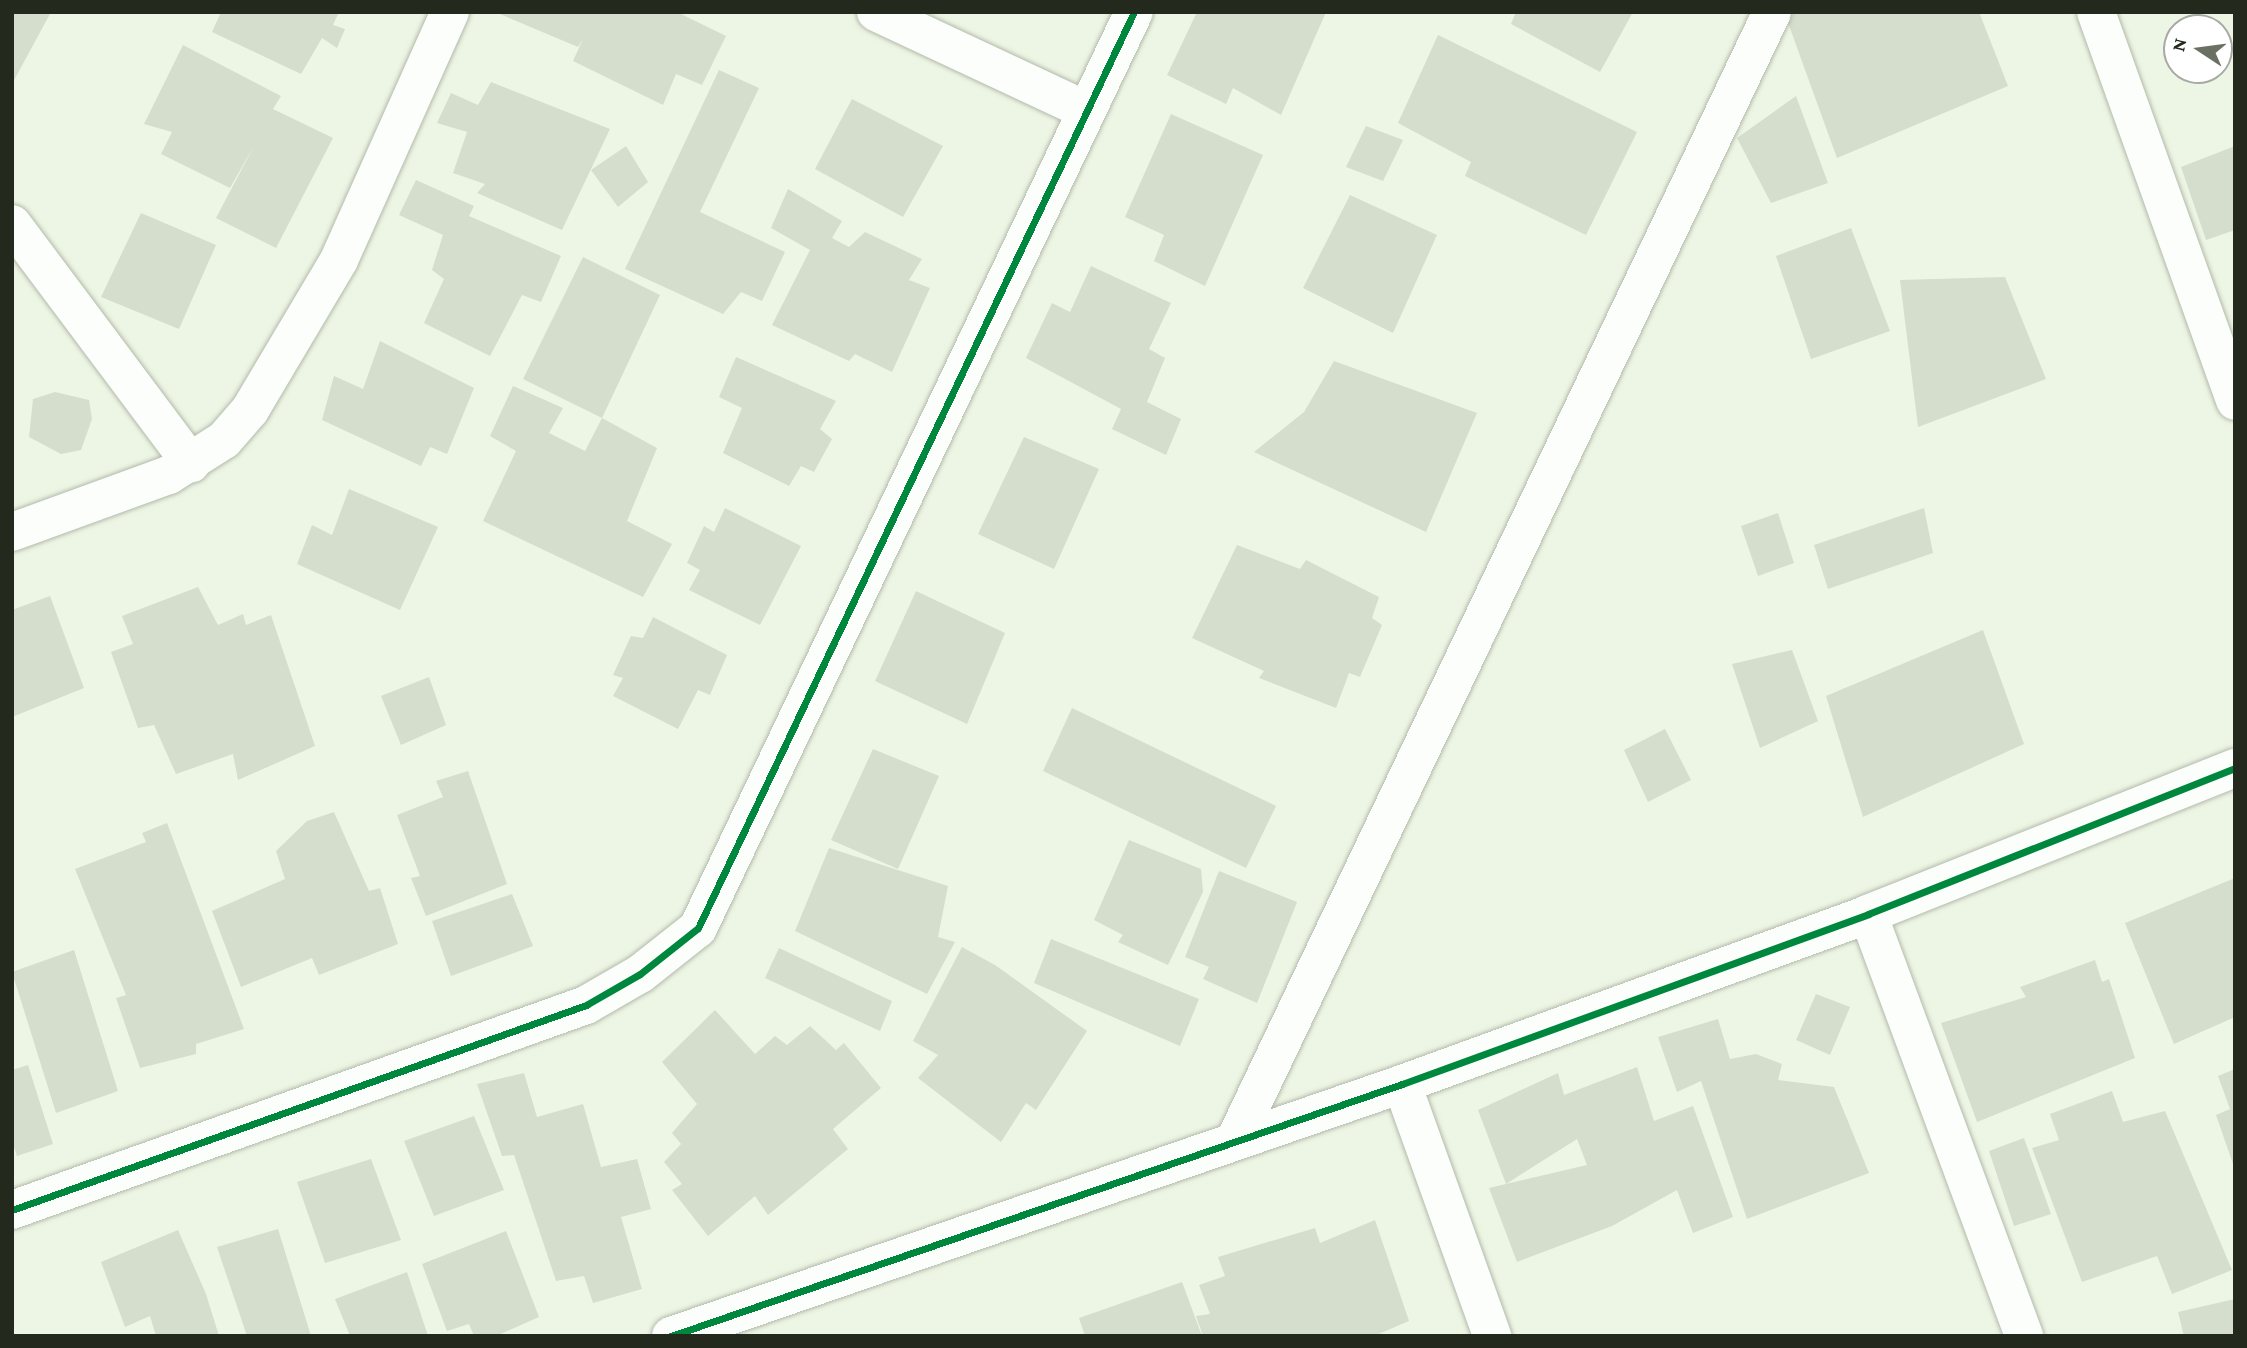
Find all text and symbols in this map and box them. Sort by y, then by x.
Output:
north arrow [2163,14,2233,84]
text: N [2167,36,2191,53]

